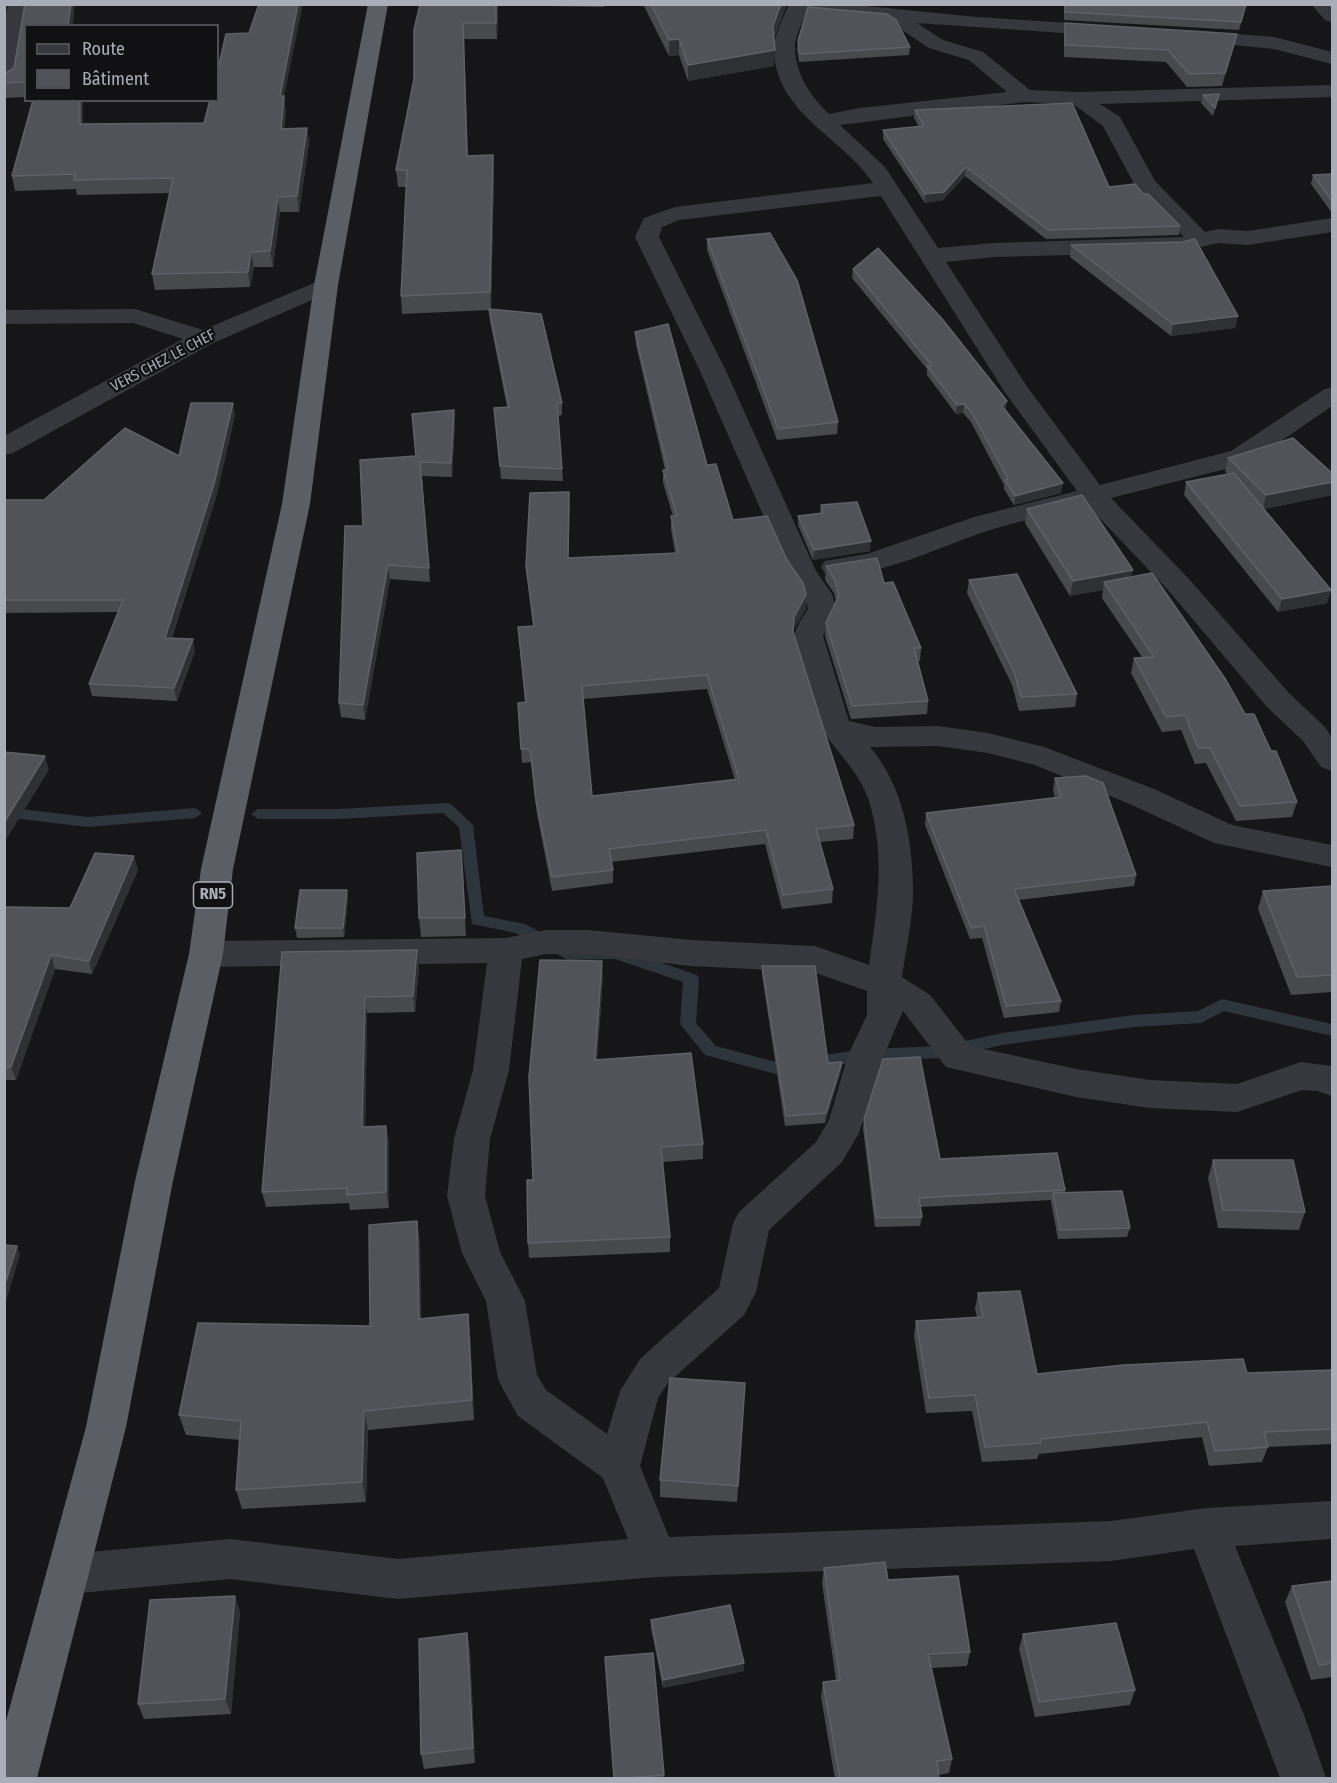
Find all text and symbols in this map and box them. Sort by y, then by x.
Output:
legend [24,24,219,102]
text: Route [82,38,125,60]
text: Bâtiment [82,68,149,90]
street label: VERS CHEZ LE CHEF [108,326,218,396]
road number: RN5 [194,882,232,908]

